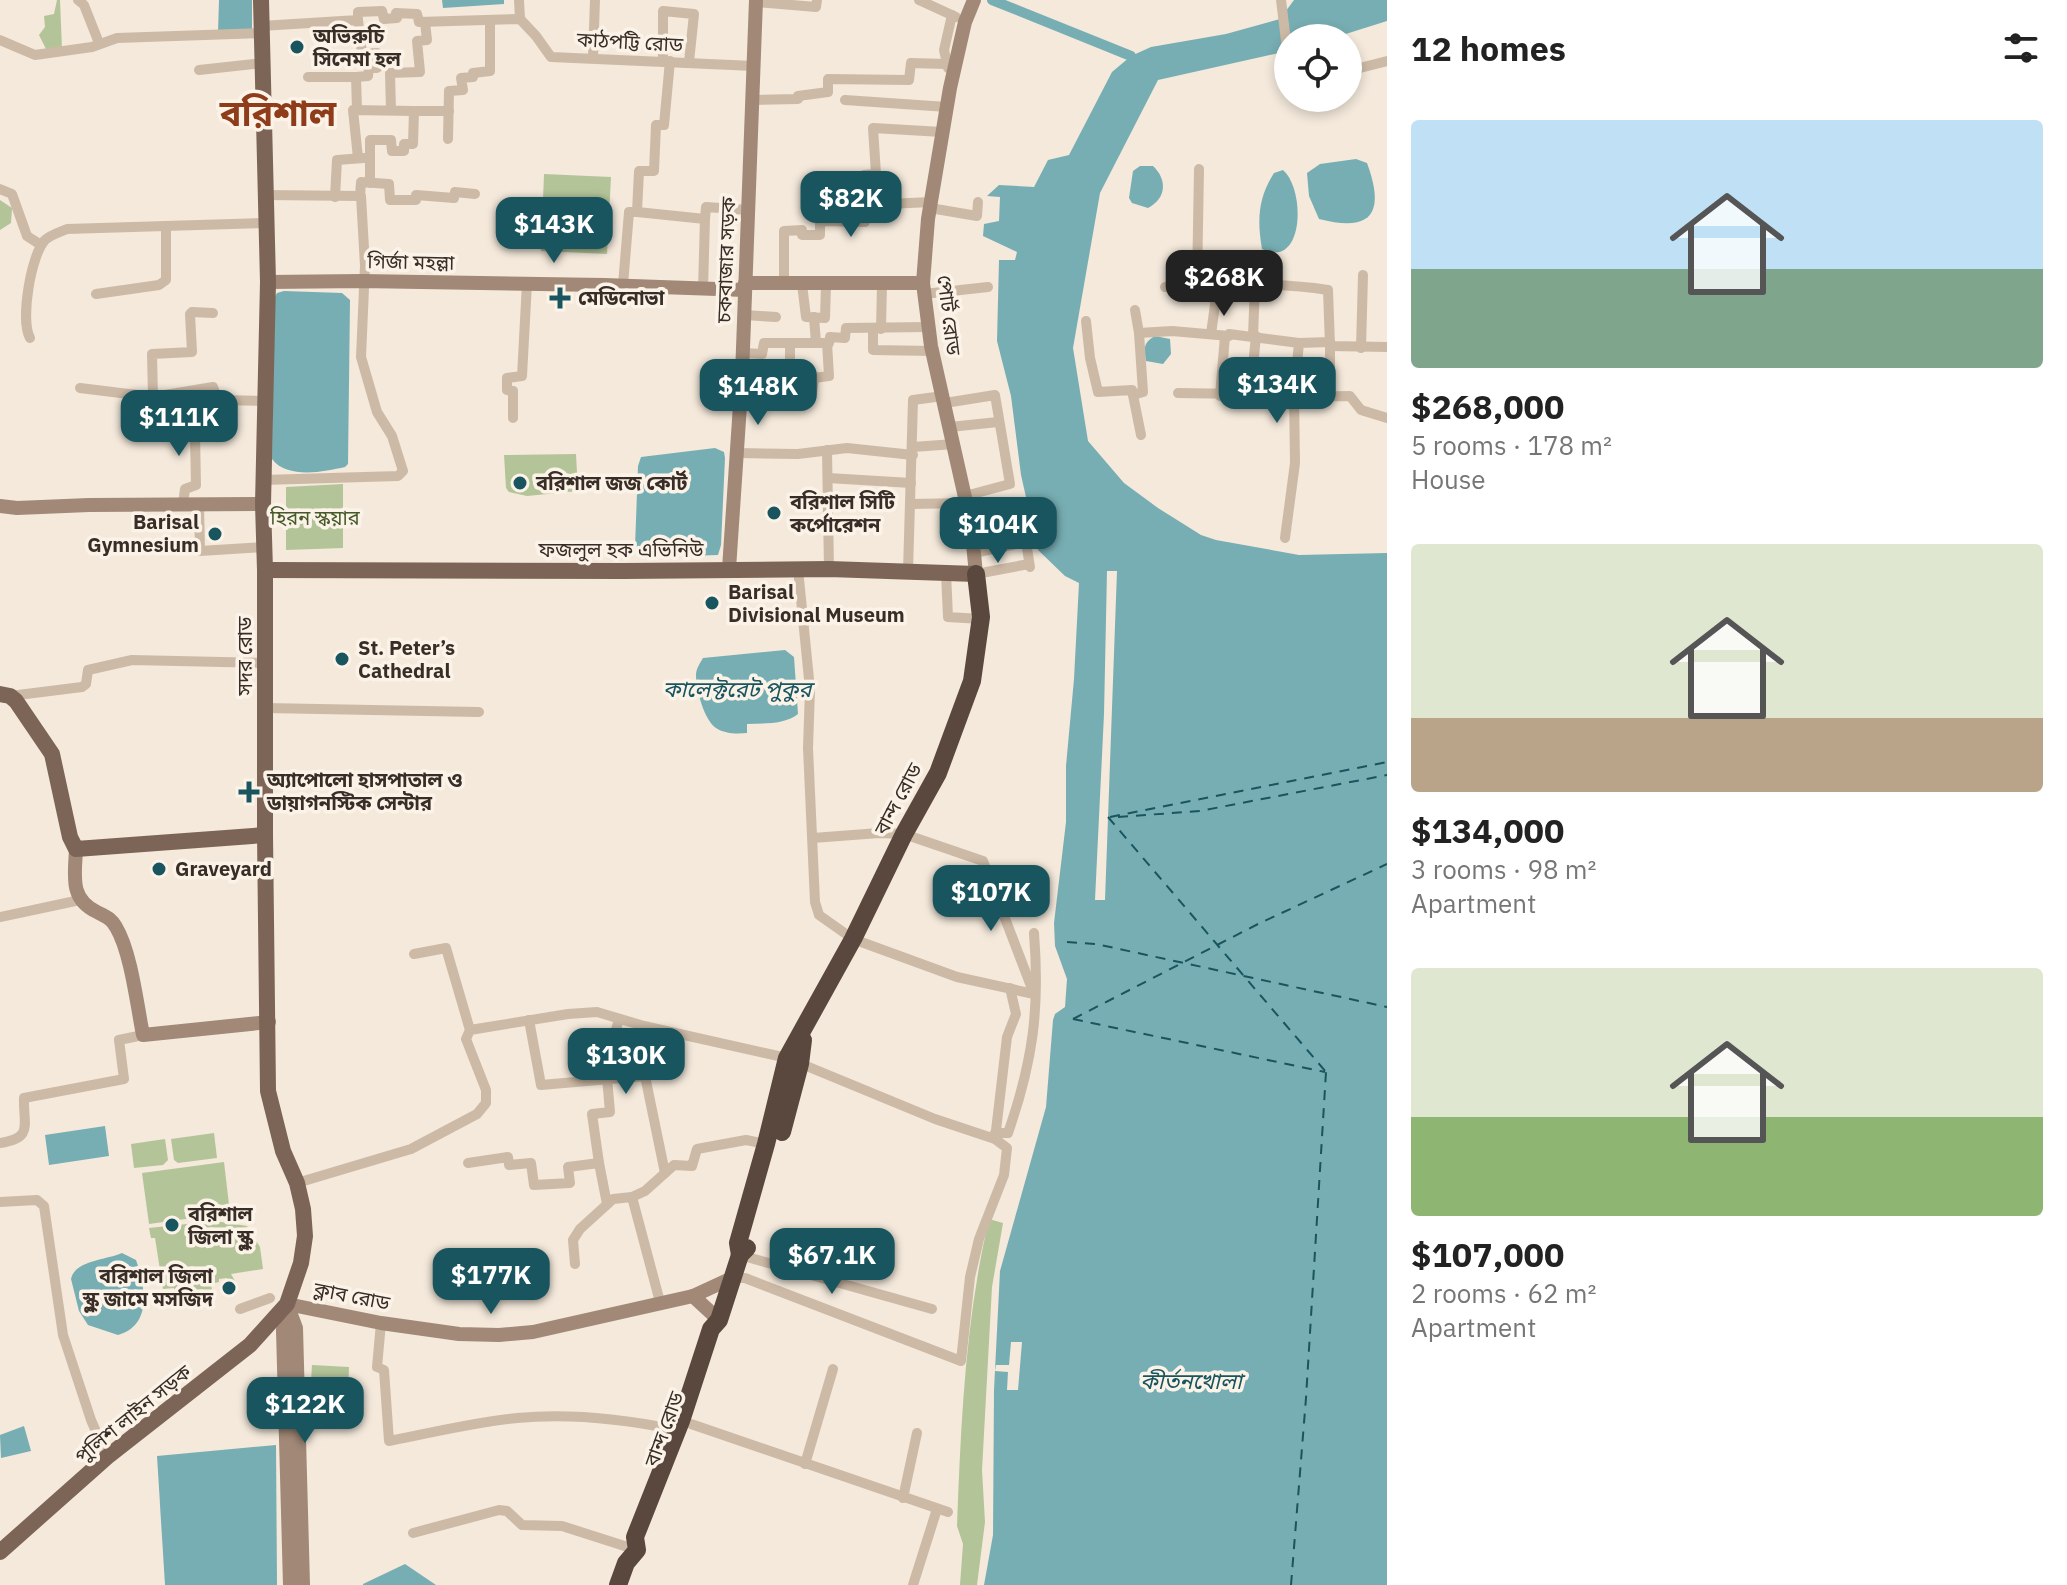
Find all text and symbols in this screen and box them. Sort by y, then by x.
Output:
place label: অভিরুচি সিনেমা হল [312,22,402,72]
map controls [1274,24,1362,112]
button: locate [1274,24,1362,112]
street label: কাঠপট্টি রোড [575,25,685,58]
text: 12 homes [1411,26,1566,70]
icon: filters [1999,26,2043,70]
marker: অভিরুচি সিনেমা হল [288,38,306,56]
district label: বরিশাল [219,89,337,136]
pin: $82K [804,171,898,239]
icon: home [1655,172,1799,316]
text: $82K [819,180,883,214]
street label: চকবাজার সড়ক [710,196,741,325]
pin: $143K [498,197,610,265]
text: $143K [514,206,594,240]
street label: গির্জা মহল্লা [366,247,455,276]
pin: $268K [1168,250,1280,318]
text: $268K [1184,259,1264,293]
street label: পোর্ট রোড [931,273,968,357]
place label: মেডিনোভা [578,284,665,311]
marker: মেডিনোভা [549,287,571,309]
pin: $134K [1221,357,1333,425]
pin: $148K [702,359,814,427]
text: $134K [1237,366,1317,400]
text: $148K [718,368,798,402]
text: $268,000 [1411,384,1564,428]
pin: $111K [123,390,235,458]
text: $111K [139,399,219,433]
text: 5 rooms · 178 m² [1411,428,1612,462]
text: House [1411,462,1486,496]
place label: বরিশাল জজ কোর্ট [535,469,688,496]
marker: বরিশাল জজ কোর্ট [511,474,529,492]
place label: বরিশাল সিটি কর্পোরেশন [789,488,896,538]
pin: $104K [942,497,1054,565]
park label: হিরন স্কয়ার [269,504,361,531]
marker: বরিশাল সিটি কর্পোরেশন [765,504,783,522]
text: $104K [958,506,1038,540]
place label: Barisal Gymnesium [87,508,199,558]
marker: Barisal Gymnesium [206,525,224,543]
street label: ফজলুল হক এভিনিউ [538,536,704,563]
place label: Barisal Divisional Museum [728,578,905,628]
marker: Barisal Divisional Museum [703,594,721,612]
icon: home [1655,596,1799,740]
street label: সদর রোড [231,616,258,696]
place label: St. Peter’s Cathedral [358,634,455,684]
marker: St. Peter’s Cathedral [333,650,351,668]
water label: কালেক্টরেট পুকুর [663,674,815,703]
street label: বান্দ রোড [867,757,928,840]
place label: অ্যাপোলো হাসপাতাল ও ডায়াগনস্টিক সেন্টার [266,766,463,816]
marker: অ্যাপোলো হাসপাতাল ও ডায়াগনস্টিক সেন্টার [238,781,260,803]
text: $134,000 [1411,808,1564,852]
text: 3 rooms · 98 m² [1411,852,1596,886]
place label: Graveyard [175,855,272,882]
marker: Graveyard [150,860,168,878]
pin: $107K [935,865,1047,933]
text: $107K [951,874,1031,908]
text: Apartment [1411,886,1536,920]
icon: home [1655,1020,1799,1164]
pin: $130K [570,1028,682,1096]
text: $130K [586,1037,666,1071]
place label: বরিশাল জিলা স্কুল [187,1200,254,1251]
marker: বরিশাল জিলা স্কুল [163,1216,181,1234]
pin: $67.1K [767,1228,897,1296]
text: $107,000 [1411,1232,1564,1276]
text: $67.1K [788,1237,876,1271]
pin: $177K [435,1248,547,1316]
text: $177K [451,1257,531,1291]
place label: বরিশাল জিলা স্কুল জামে মসজিদ [82,1262,214,1313]
street label: ক্লাব রোড [311,1275,393,1316]
text: 2 rooms · 62 m² [1411,1276,1596,1310]
marker: বরিশাল জিলা স্কুল জামে মসজিদ [220,1279,238,1297]
text: Apartment [1411,1310,1536,1344]
street label: পুলিশ লাইন সড়ক [69,1358,197,1469]
water label: কীর্তনখোলা [1140,1366,1246,1395]
pin: $122K [249,1377,361,1445]
text: $122K [265,1386,345,1420]
street label: বান্দ রোড [637,1387,690,1471]

